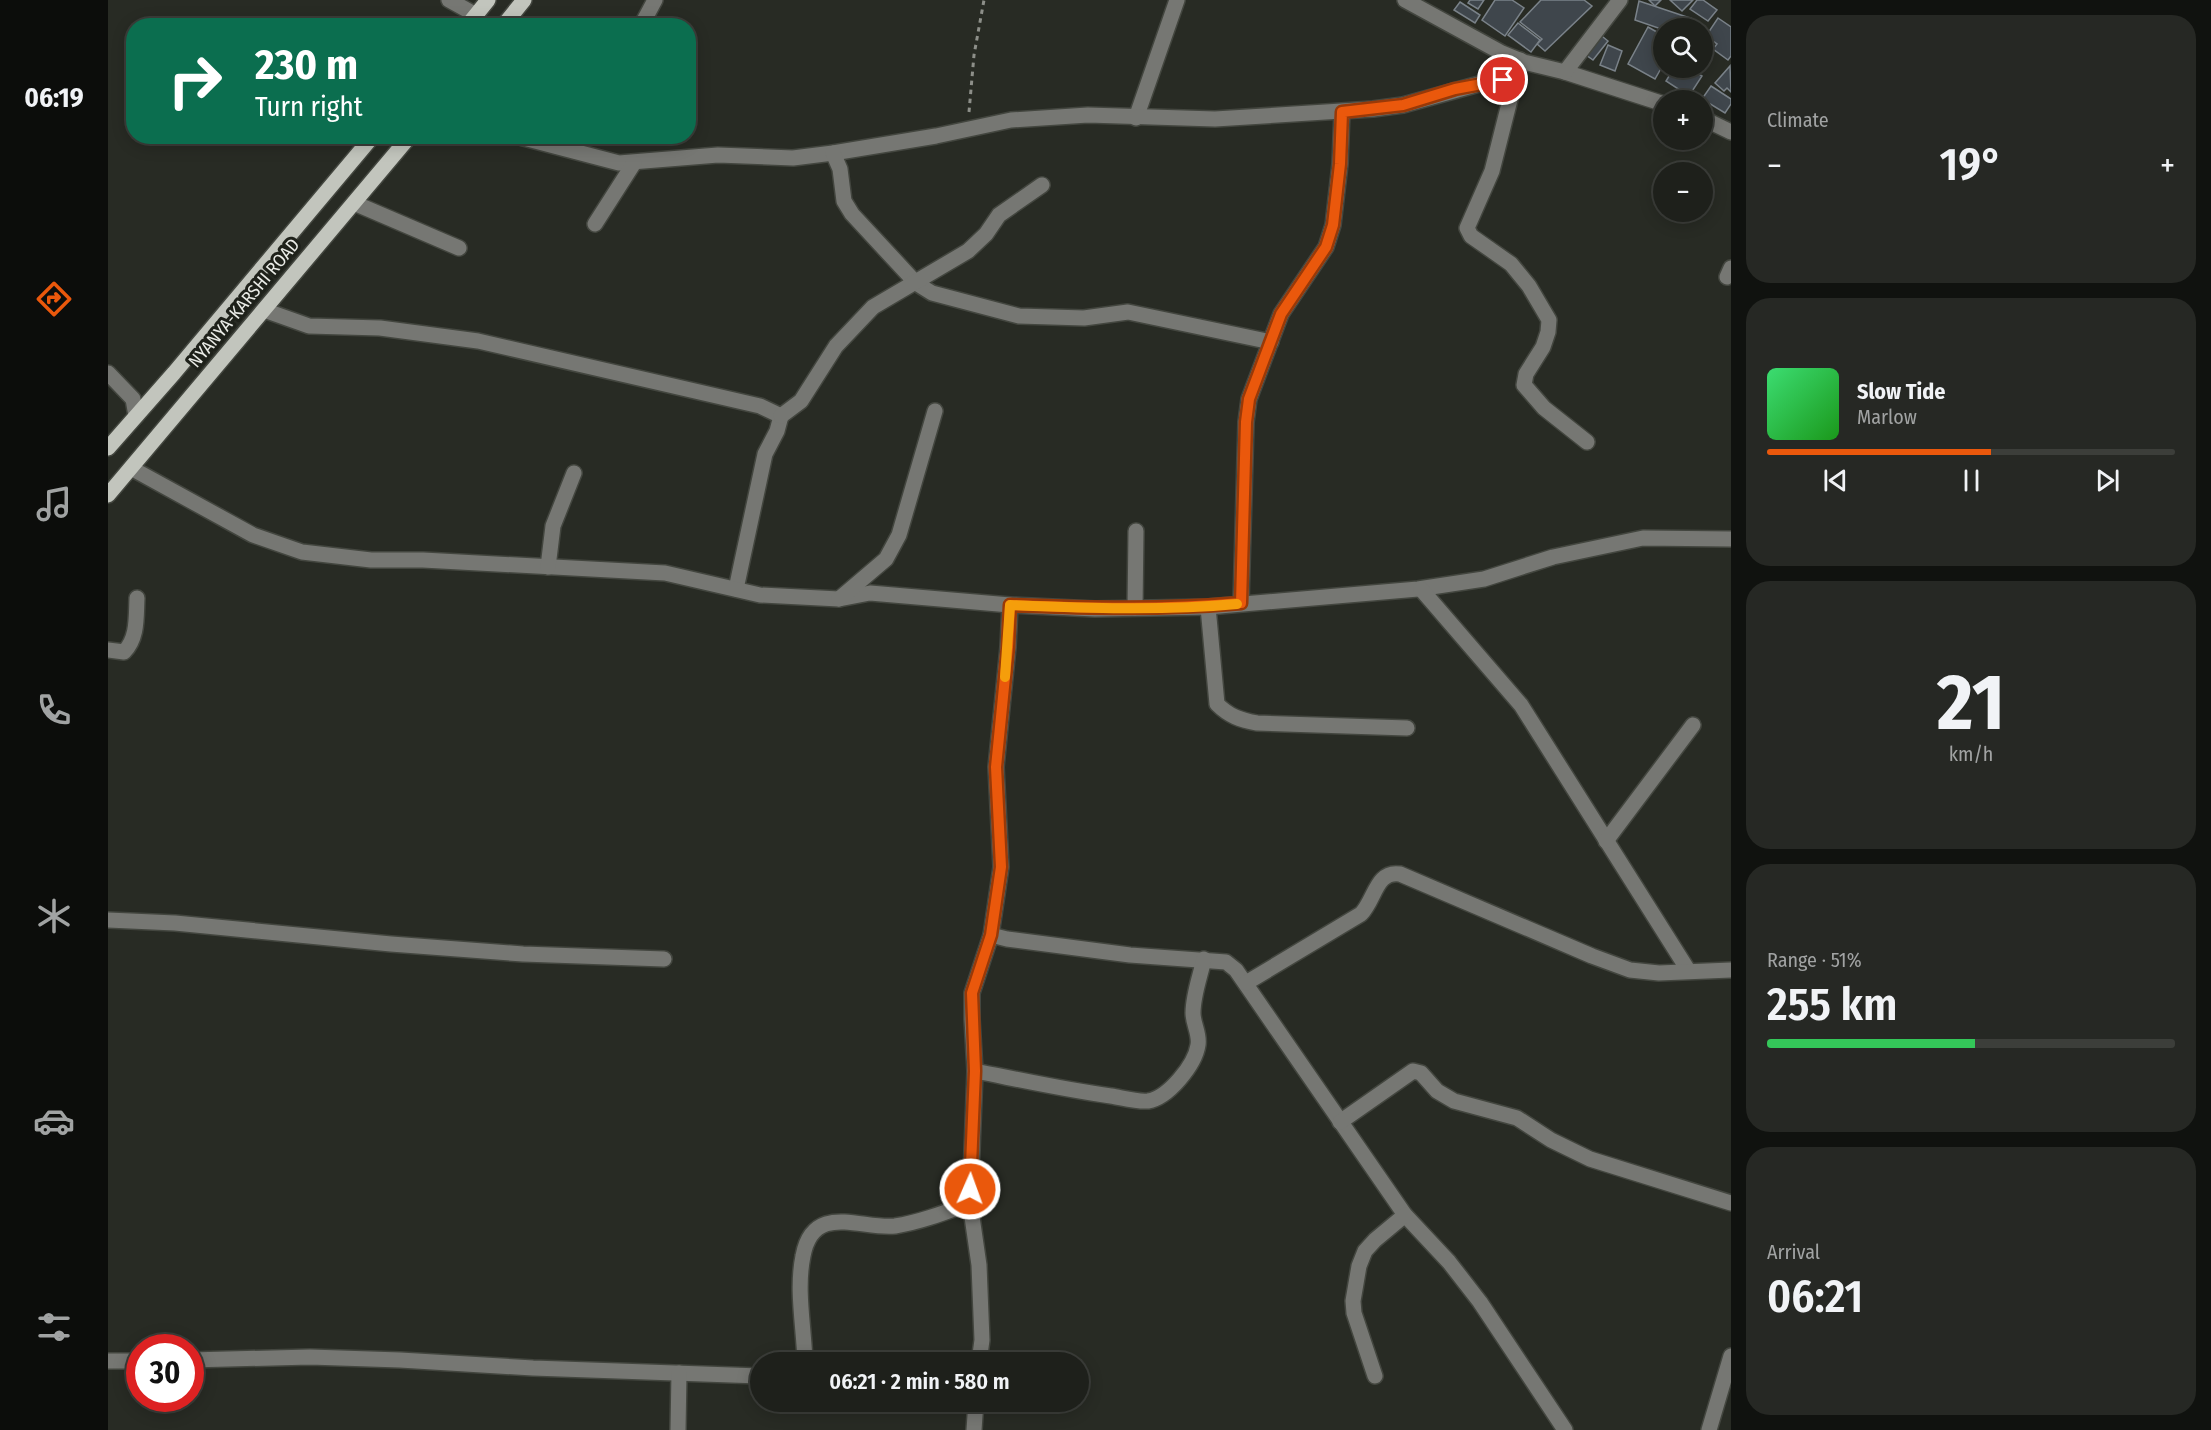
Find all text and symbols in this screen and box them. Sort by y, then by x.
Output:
map controls [1653,18,1713,222]
button: search [1653,18,1713,78]
text: 230 m [255,40,358,90]
icon: right [156,42,234,120]
pin [1477,54,1528,105]
icon: arrive [1486,63,1519,96]
text: 06:19 [24,82,84,114]
button: + [1653,90,1713,150]
text: Turn right [255,91,363,123]
text: Climate [1767,108,1829,132]
text: 19° [1940,138,2002,192]
text: − [1767,146,1782,186]
text: + [2160,146,2175,186]
button: − [1653,162,1713,222]
street label: NYANYA-KARSHI ROAD [184,234,304,372]
icon: directions [33,278,75,320]
text: Slow Tide [1857,378,1945,405]
text: Marlow [1857,405,1917,429]
icon: previous [1819,464,1852,497]
icon: pause [1955,464,1988,497]
icon: next [2091,464,2124,497]
icon: music [33,483,75,525]
text: 21 [1937,656,2005,750]
icon: phone [33,689,75,731]
text: km/h [1949,742,1993,766]
icon: climate [33,895,75,937]
text: Range · 51% [1767,948,1862,972]
text: 255 km [1767,978,1897,1032]
icon: car [33,1100,75,1142]
position arrow [938,1157,1002,1221]
text: Arrival [1767,1240,1820,1264]
text: 06:21 [1767,1270,1863,1324]
icon: filters [33,1306,75,1348]
speed limit sign: 30 [126,1334,204,1412]
text: 06:21 · 2 min · 580 m [829,1368,1010,1395]

